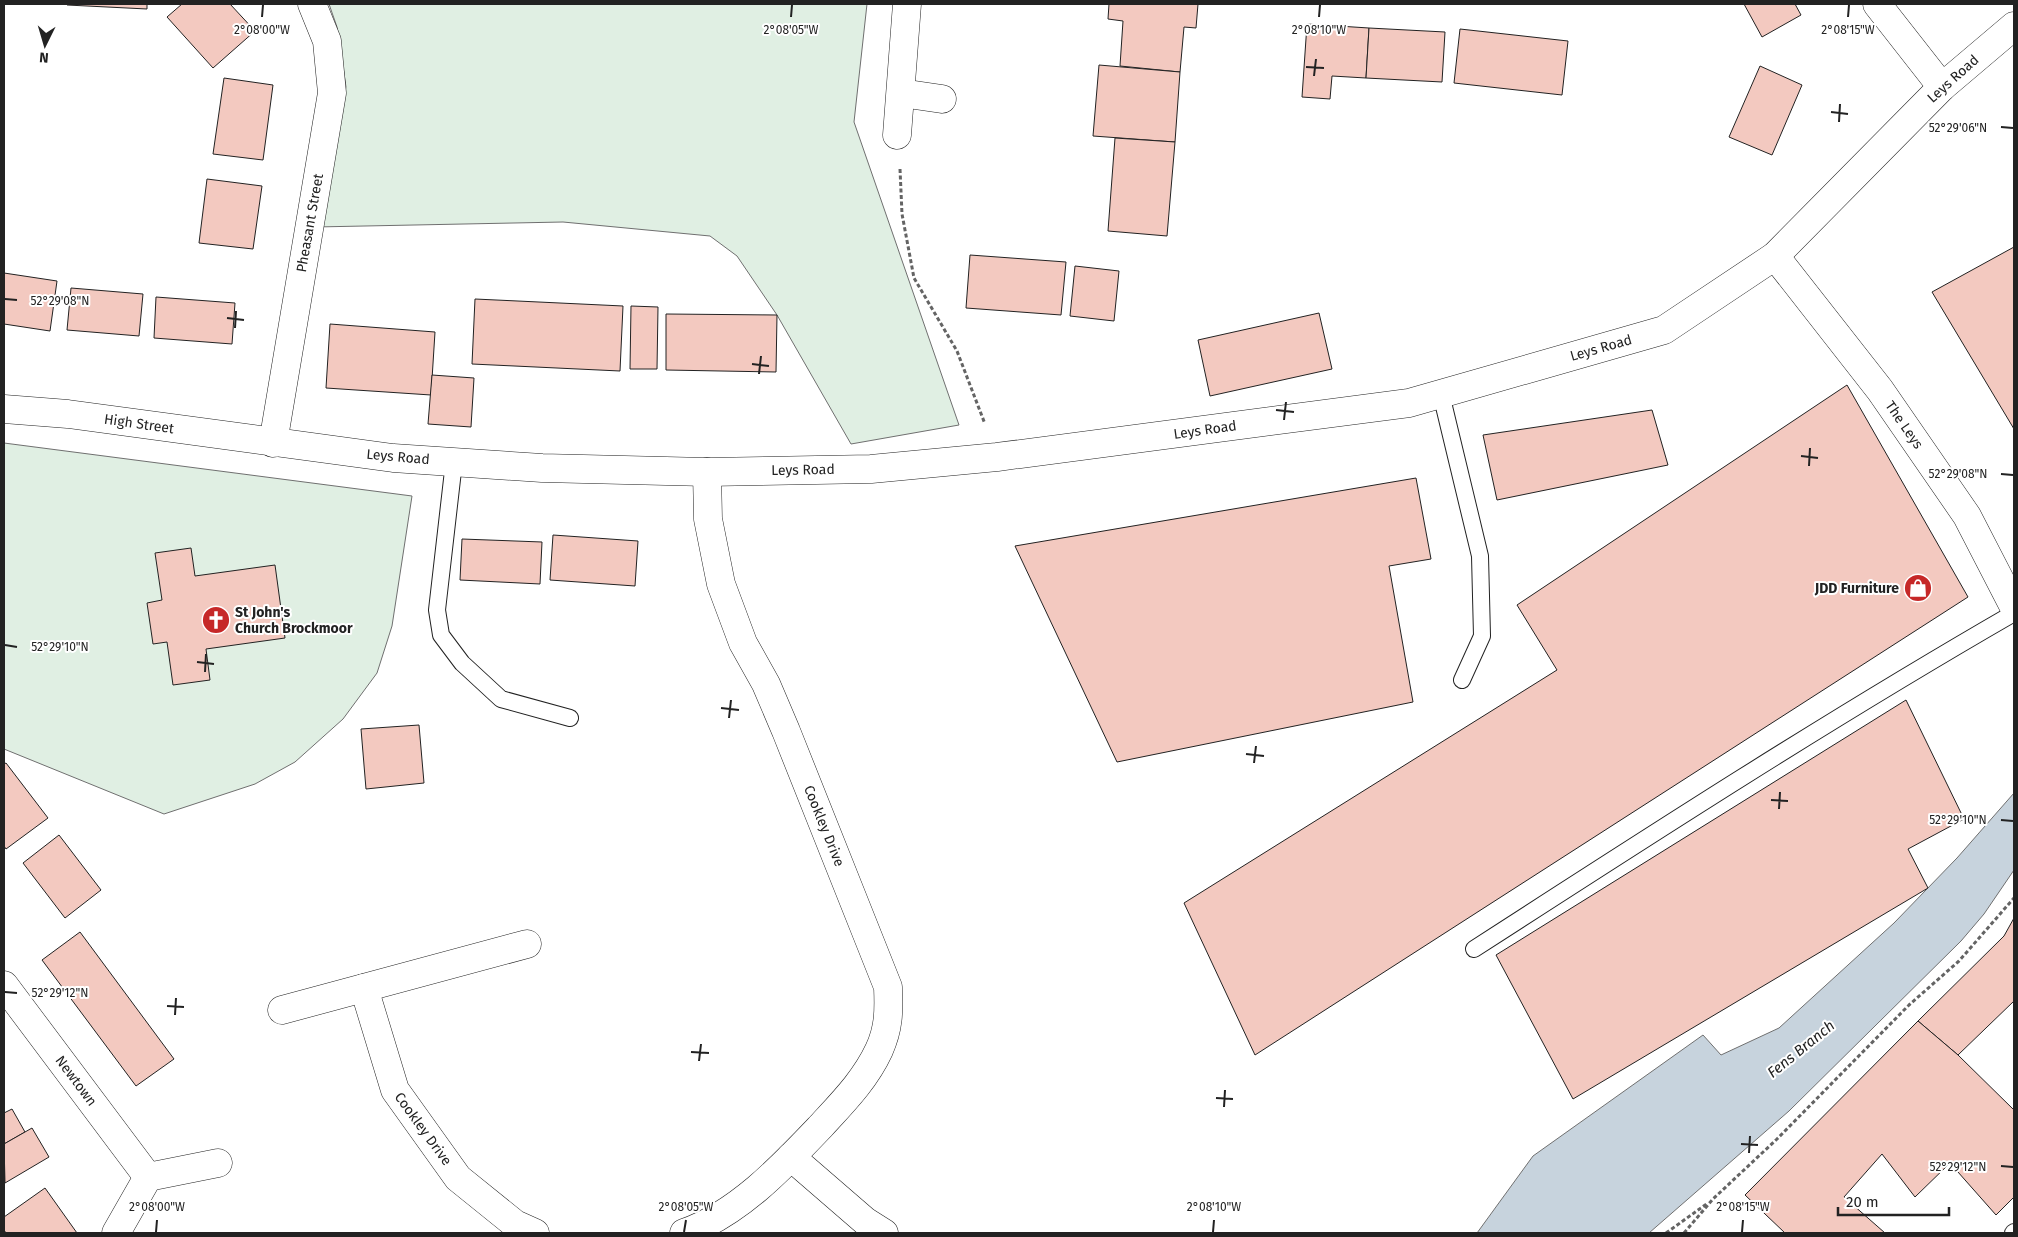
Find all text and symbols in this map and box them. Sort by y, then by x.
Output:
north arrow [20,20,70,70]
text: 2°08'00"W [234,23,290,37]
text: 2°08'05"W [764,23,819,37]
text: 2°08'10"W [1292,23,1346,37]
text: 2°08'15"W [1821,23,1875,37]
text: N [39,49,49,66]
street label: Leys Road [1924,51,1982,107]
text: 52°29'06"N [1929,121,1987,135]
street label: Pheasant Street [293,171,327,274]
text: 52°29'08"N [31,294,89,308]
street label: Leys Road [1568,331,1634,365]
street label: The Leys [1881,398,1927,452]
street label: High Street [103,411,176,437]
street label: Leys Road [1172,417,1238,443]
street label: Leys Road [366,446,430,468]
street label: Leys Road [771,461,835,479]
text: 52°29'08"N [1929,467,1987,481]
shop icon: JDD Furniture [1903,573,1933,603]
place label: JDD Furniture [1814,580,1899,597]
place label: St John's Church Brockmoor [235,604,353,637]
church icon: St John's Church Brockmoor [201,605,231,635]
text: 52°29'10"N [31,640,89,654]
street label: Cookley Drive [800,783,848,869]
text: 52°29'10"N [1929,813,1987,827]
text: 52°29'12"N [32,986,88,1000]
water label: Fens Branch [1764,1016,1838,1082]
street label: Newtown [52,1053,100,1109]
street label: Cookley Drive [391,1089,455,1169]
text: 52°29'12"N [1930,1160,1986,1174]
scale bar [1838,1184,1949,1216]
text: 20 m [1846,1193,1879,1211]
text: 2°08'00"W [129,1200,185,1214]
text: 2°08'05"W [659,1200,714,1214]
text: 2°08'10"W [1187,1200,1241,1214]
text: 2°08'15"W [1716,1200,1770,1214]

